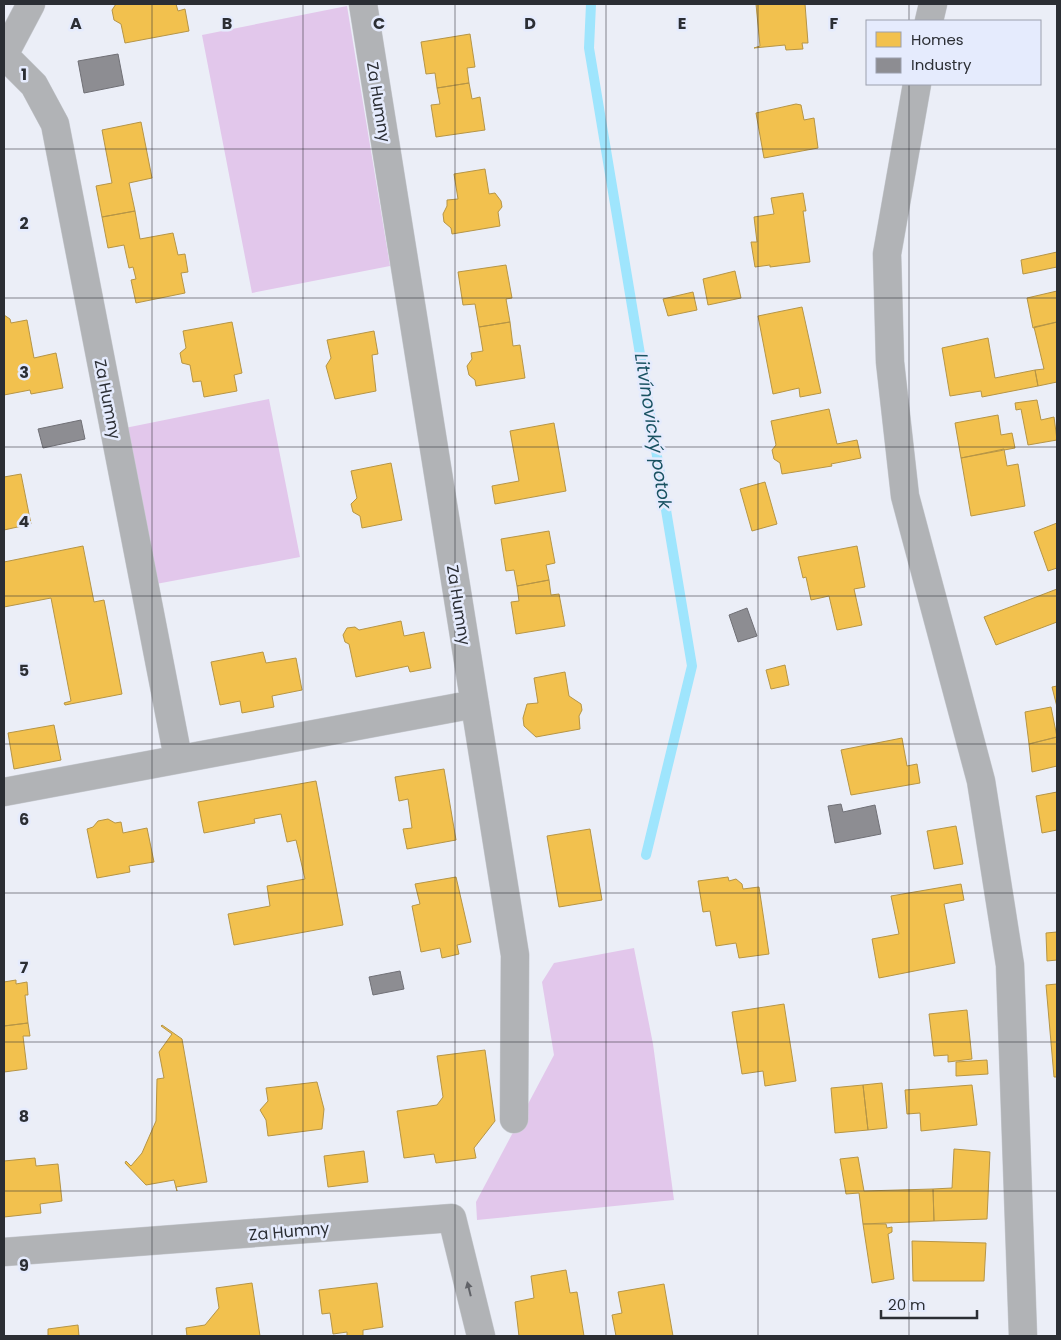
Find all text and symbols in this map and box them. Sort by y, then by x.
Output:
text: A [70,12,82,35]
text: B [222,12,232,35]
text: C [373,12,385,35]
text: D [524,12,536,35]
text: E [678,12,686,35]
text: F [830,12,839,35]
legend [866,20,1041,85]
text: Homes [911,29,964,50]
text: Industry [911,54,972,75]
street label: Za Humny [361,60,396,144]
text: 1 [21,63,27,86]
text: 2 [19,212,29,235]
water label: Litvínovický potok [629,351,678,511]
street label: Za Humny [89,357,127,441]
text: 3 [19,361,29,384]
text: 4 [19,510,30,533]
street label: Za Humny [441,563,476,647]
text: 5 [19,659,29,682]
text: 6 [19,808,29,831]
text: 7 [20,956,29,979]
text: 8 [19,1105,29,1128]
street label: Za Humny [248,1217,330,1246]
text: 9 [19,1254,29,1277]
one-way arrow [465,1281,473,1296]
scale bar [881,1288,977,1320]
text: 20 m [888,1294,926,1315]

